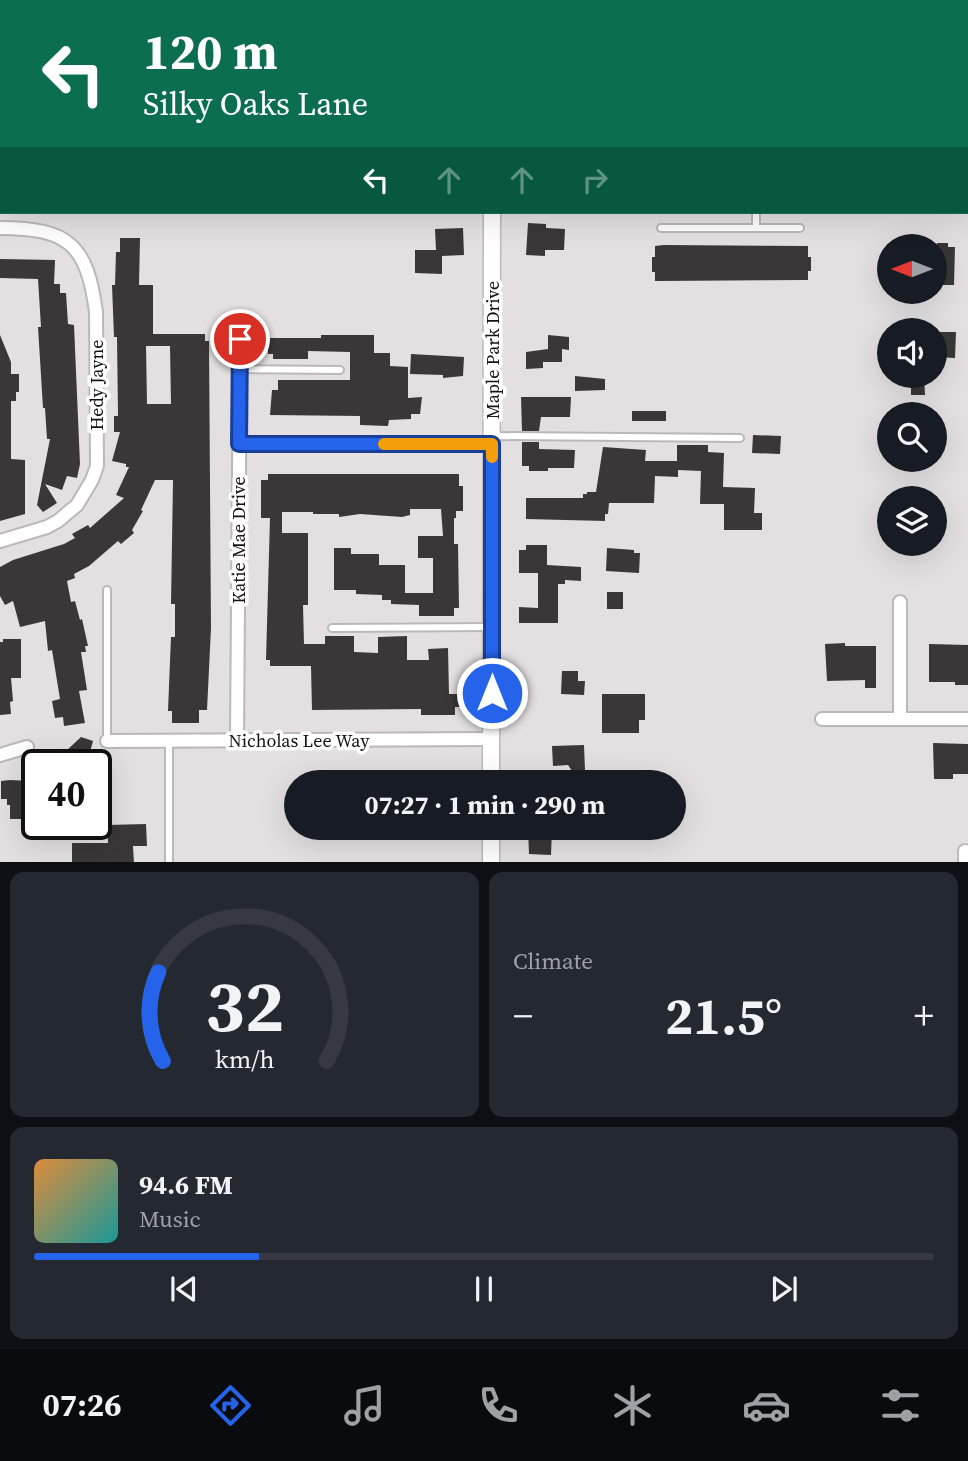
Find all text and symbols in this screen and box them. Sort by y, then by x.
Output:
text: 120 m [143,18,278,85]
icon: left [28,28,119,119]
text: Silky Oaks Lane [143,82,368,126]
icon: left [357,161,395,199]
icon: ahead [430,161,468,199]
icon: ahead [503,161,541,199]
icon: right [576,161,614,199]
north arrow [877,234,947,304]
map controls [877,234,947,556]
street label: Maple Park Drive [480,281,505,419]
pin [210,309,270,369]
button: sound [877,318,947,388]
icon: arrive [221,320,259,358]
street label: Hedy Jayne [84,340,109,431]
button: search [877,402,947,472]
street label: Katie Mae Drive [226,476,251,604]
button: layers [877,486,947,556]
position arrow [455,656,529,730]
street label: Nicholas Lee Way [228,728,370,753]
speed limit sign: 40 [21,749,112,840]
text: 07:27 · 1 min · 290 m [365,787,605,823]
text: Climate [513,945,593,977]
text: 32 [205,956,284,1055]
text: 21.5° [665,980,782,1051]
text: − [513,990,533,1042]
text: + [914,990,934,1042]
text: km/h [215,1041,274,1075]
text: 94.6 FM [139,1167,233,1203]
text: Music [139,1203,201,1235]
icon: previous [165,1270,203,1308]
icon: pause [465,1270,503,1308]
icon: next [765,1270,803,1308]
icon: directions [206,1381,255,1430]
icon: music [340,1381,389,1430]
icon: phone [474,1381,523,1430]
icon: climate [608,1381,657,1430]
icon: car [742,1381,791,1430]
icon: filters [876,1381,925,1430]
text: 07:26 [43,1383,121,1427]

